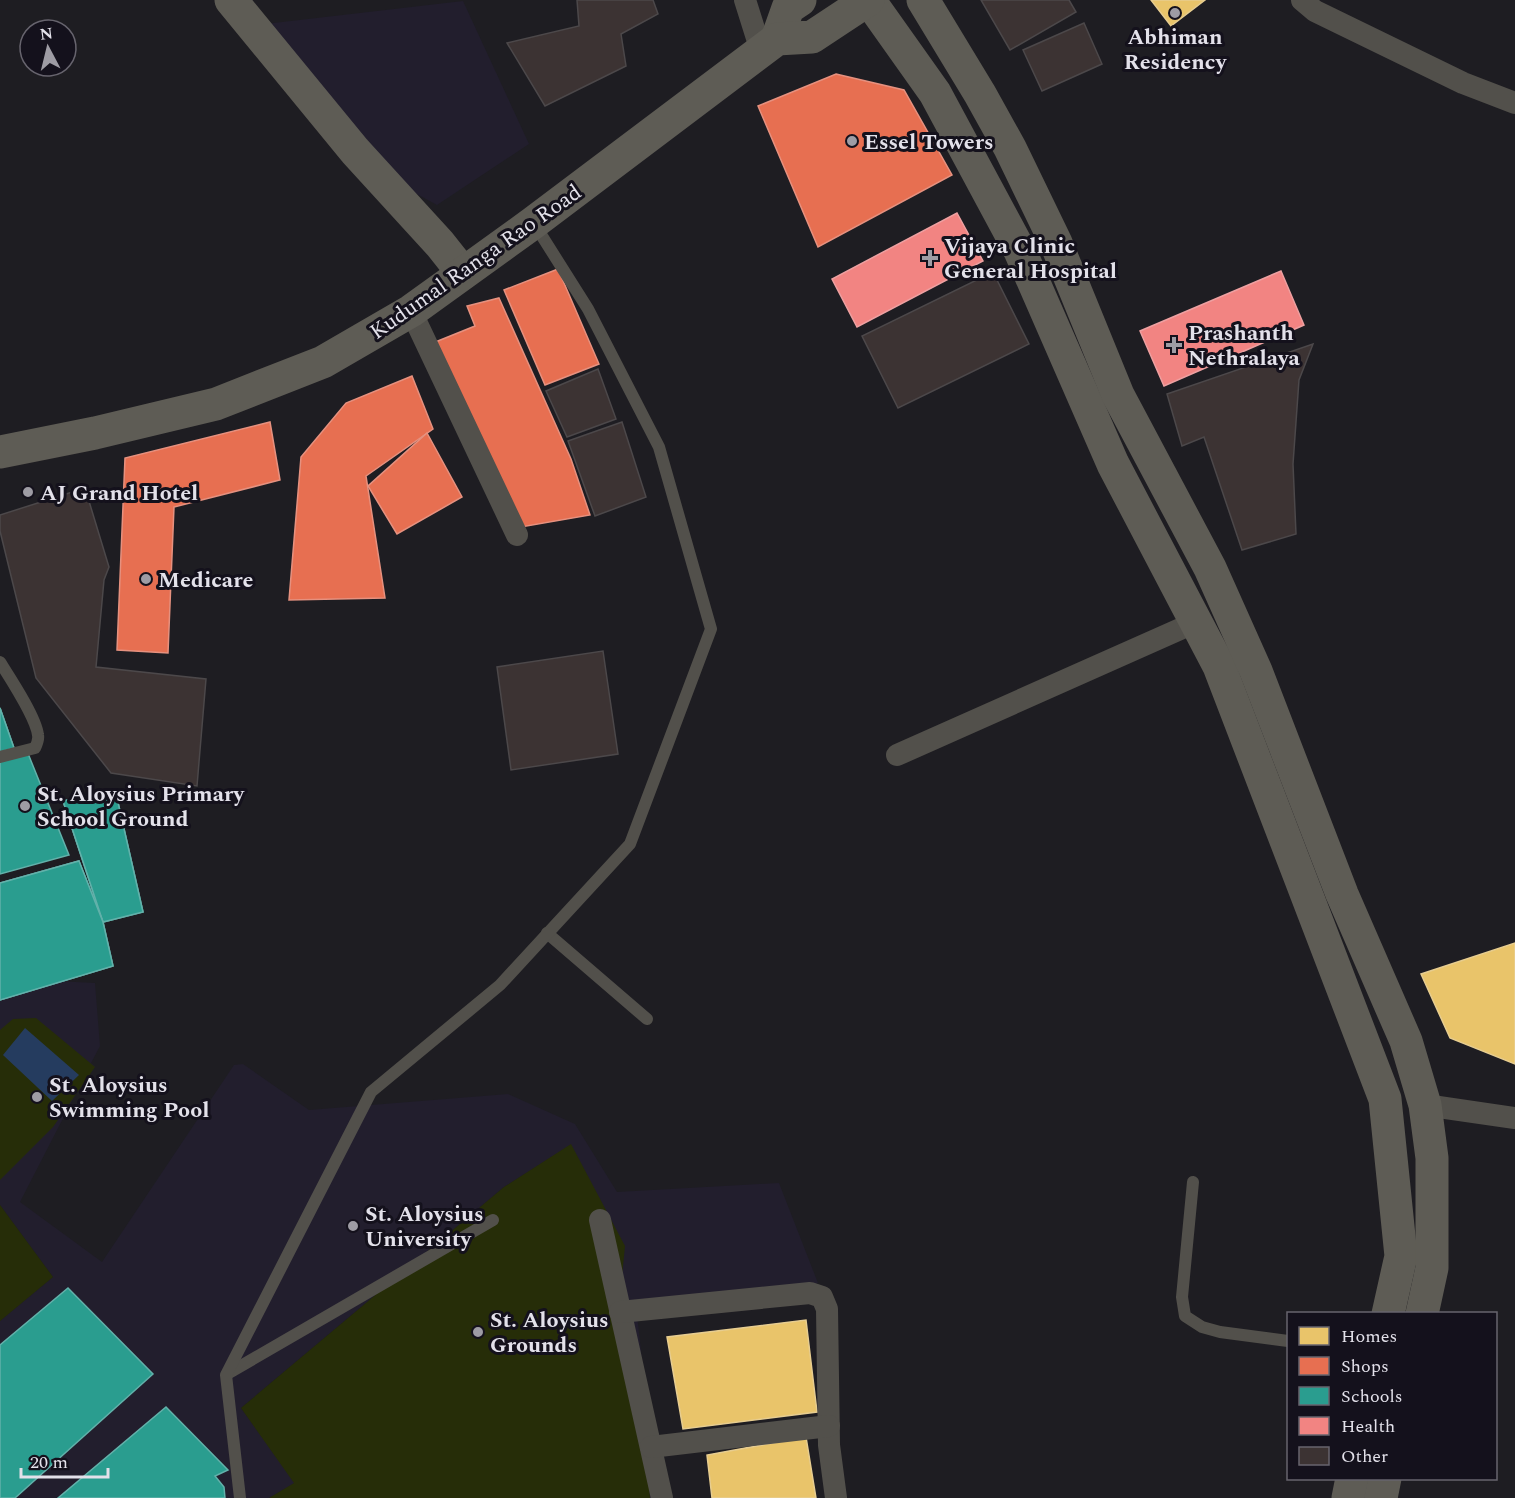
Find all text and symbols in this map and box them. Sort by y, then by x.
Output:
marker: Abhiman Residency [1168,6,1182,20]
north arrow [18,18,78,78]
text: N [38,21,54,47]
place label: Abhiman Residency [1124,21,1228,79]
place label: Essel Towers [864,126,994,159]
marker: Essel Towers [845,134,859,148]
street label: Kudumal Ranga Rao Road [363,176,589,348]
place label: Vijaya Clinic General Hospital [944,230,1117,288]
marker: Vijaya Clinic General Hospital [921,249,939,267]
place label: Prashanth Nethralaya [1188,317,1300,375]
marker: Prashanth Nethralaya [1165,336,1183,354]
place label: AJ Grand Hotel [40,477,198,510]
marker: AJ Grand Hotel [21,485,35,499]
place label: Medicare [158,564,254,597]
marker: Medicare [139,572,153,586]
place label: St. Aloysius Primary School Ground [37,778,246,836]
marker: St. Aloysius Primary School Ground [18,799,32,813]
place label: St. Aloysius Swimming Pool [49,1069,210,1127]
marker: St. Aloysius Swimming Pool [30,1090,44,1104]
place label: St. Aloysius University [365,1198,484,1256]
marker: St. Aloysius University [346,1219,360,1233]
place label: St. Aloysius Grounds [490,1304,609,1362]
legend [1287,1312,1497,1480]
text: Homes [1341,1323,1397,1350]
marker: St. Aloysius Grounds [471,1325,485,1339]
text: Shops [1341,1353,1389,1380]
text: Schools [1341,1383,1403,1410]
text: Health [1341,1413,1395,1440]
scale bar [21,1441,108,1479]
text: Other [1341,1443,1388,1470]
text: 20 m [30,1449,68,1476]

